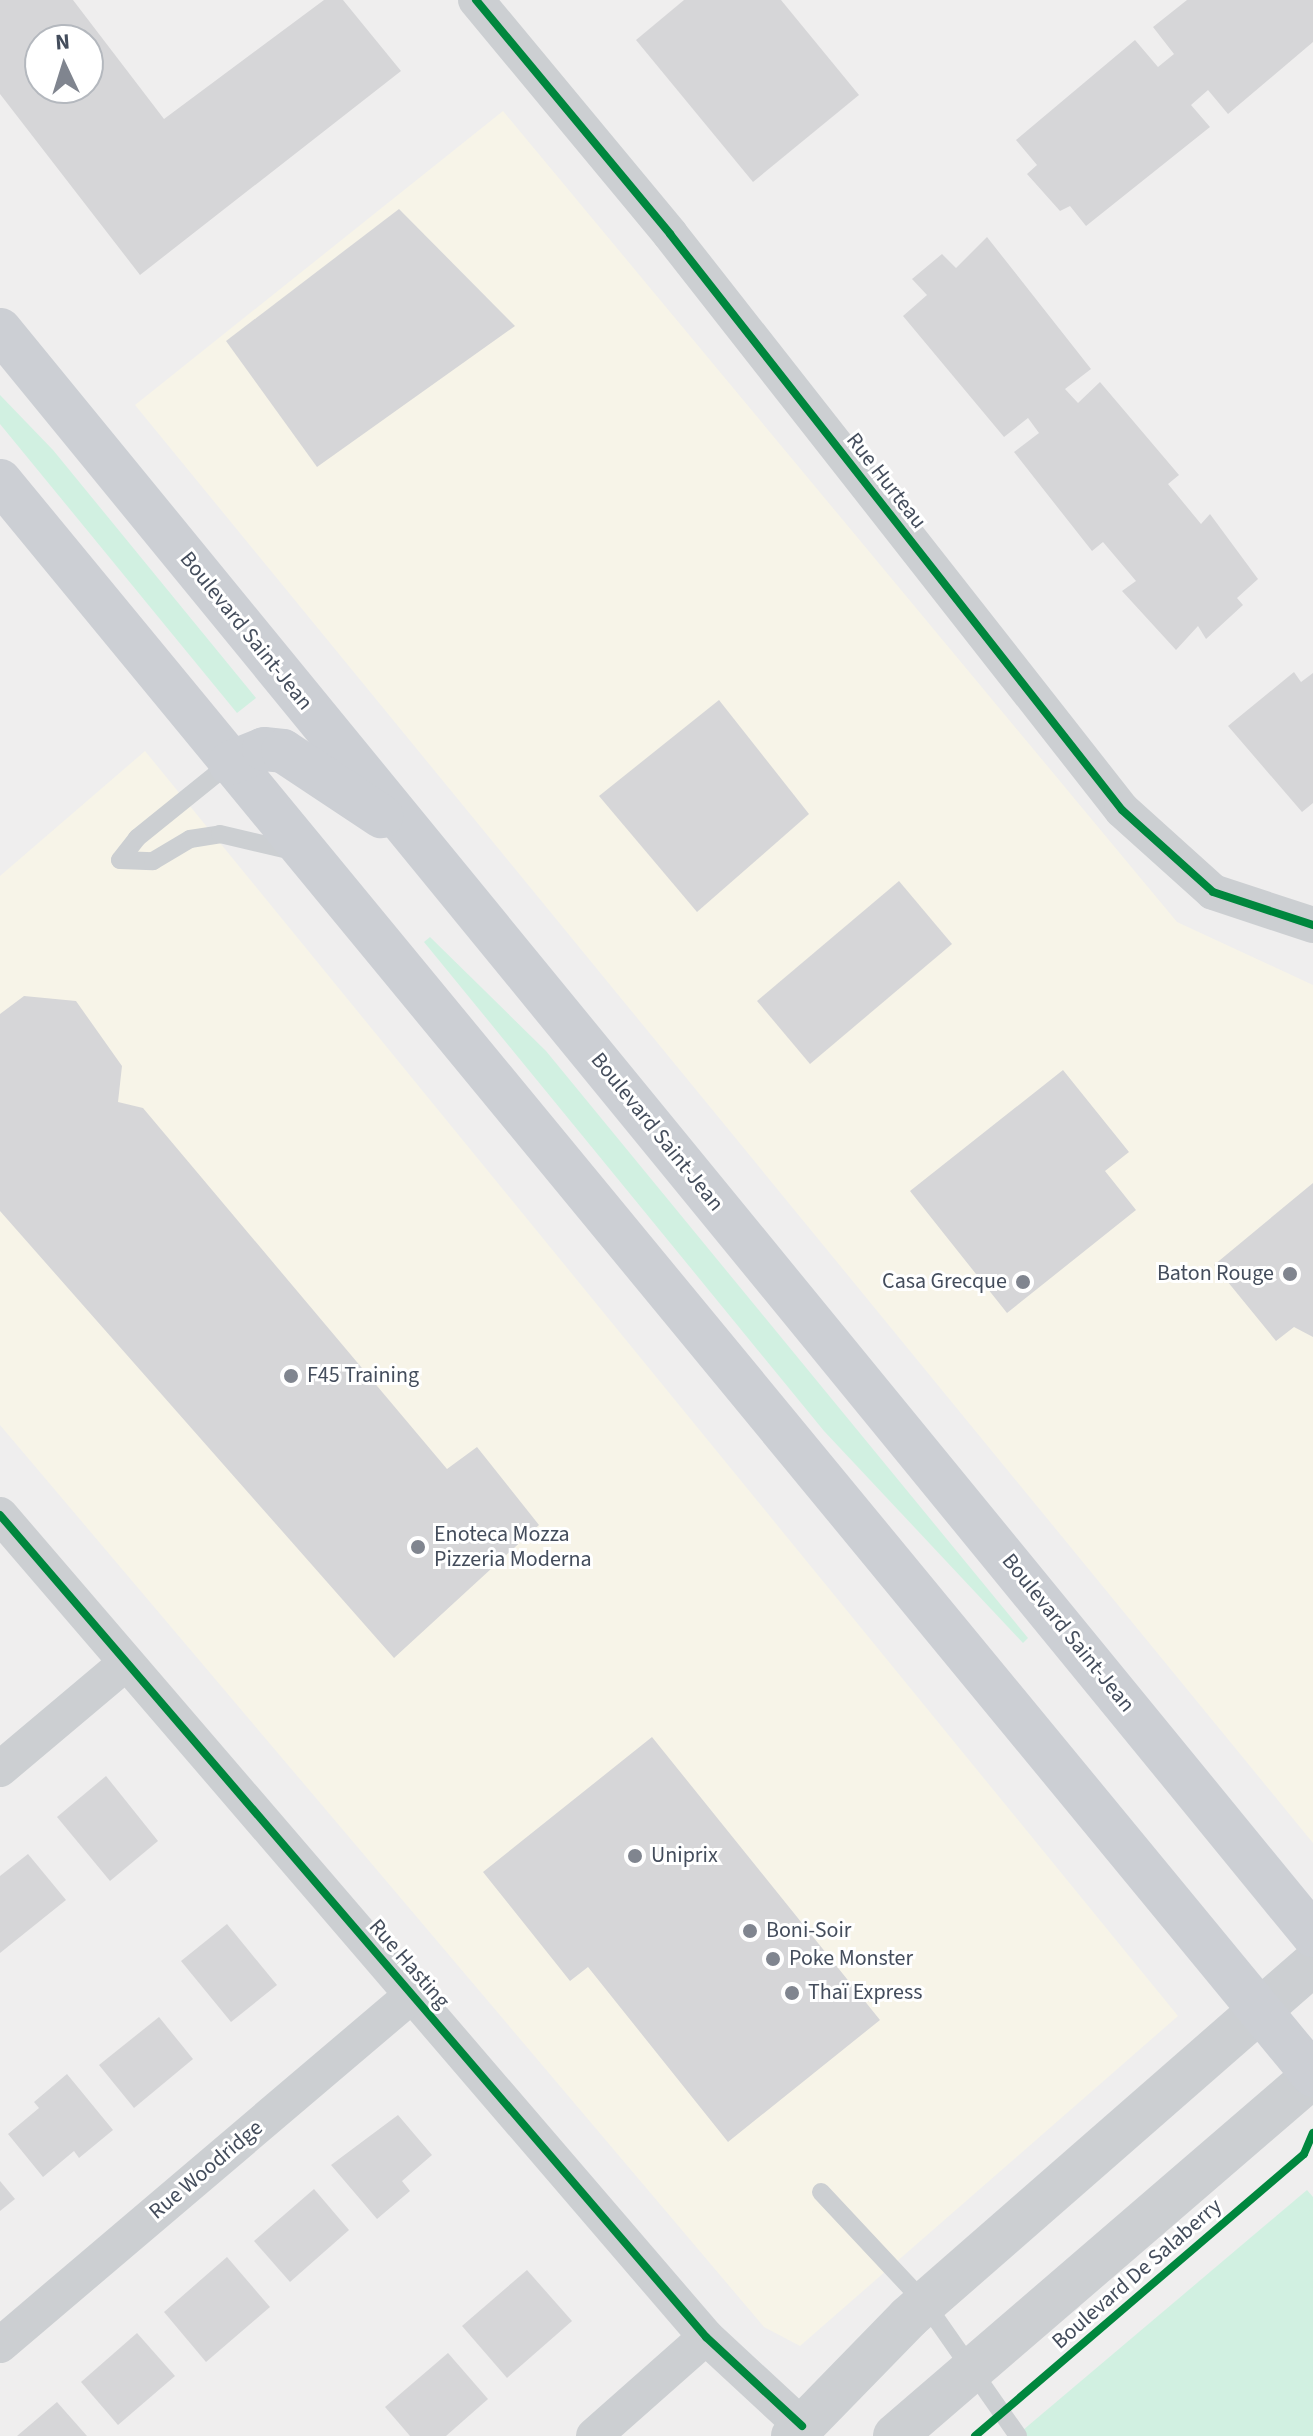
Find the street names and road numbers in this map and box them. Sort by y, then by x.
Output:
street label: Rue Hurteau [840,428,932,534]
street label: Boulevard Saint-Jean [174,546,318,716]
street label: Boulevard Saint-Jean [585,1047,729,1217]
street label: Boulevard Saint-Jean [996,1548,1140,1718]
street label: Rue Hasting [363,1914,455,2014]
street label: Rue Woodridge [144,2115,268,2225]
street label: Boulevard De Salaberry [1047,2193,1227,2355]

